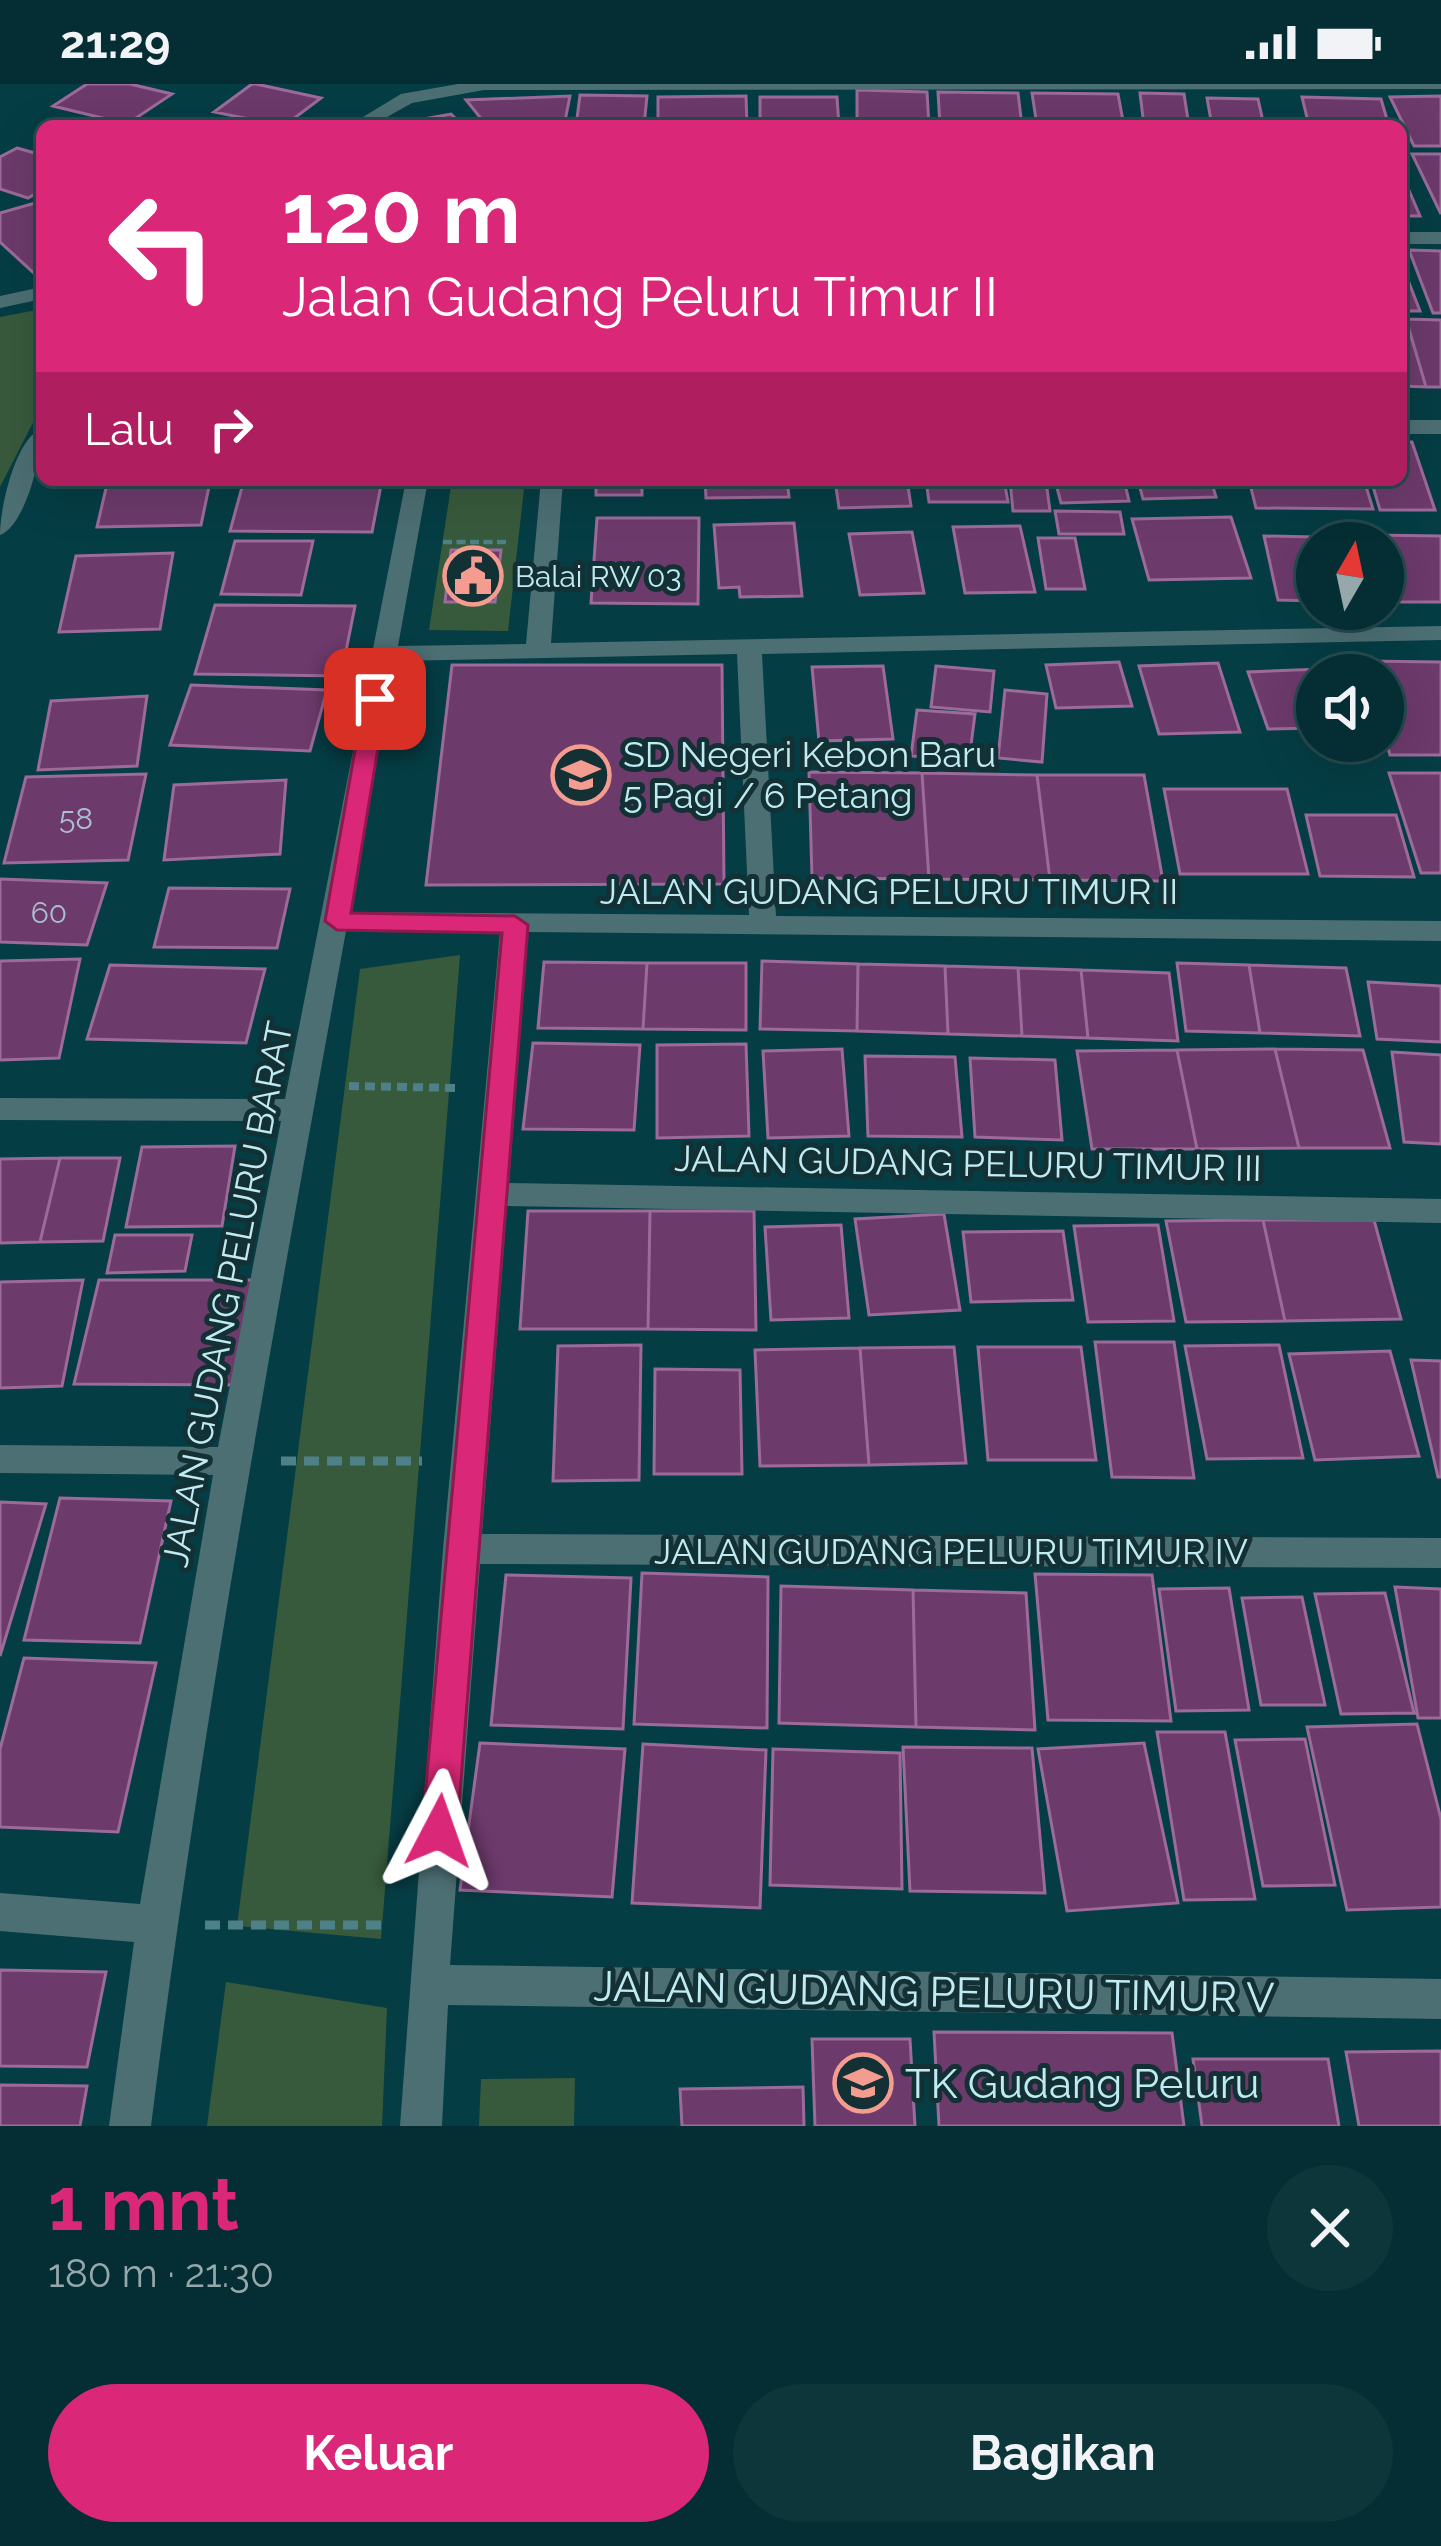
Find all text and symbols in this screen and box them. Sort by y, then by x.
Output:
text: 21:29 [60,16,171,69]
text: 120 m [282,164,521,263]
icon: left [84,168,240,324]
text: Jalan Gudang Peluru Timur II [282,265,998,329]
icon: right [198,396,264,462]
text: Lalu [84,403,174,456]
north arrow [1296,522,1404,630]
map controls [1296,522,1404,762]
public building icon: Balai RW 03 [442,545,504,607]
place label: Balai RW 03 [515,559,681,594]
pin [324,648,426,750]
button: sound [1296,654,1404,762]
icon: arrive [342,666,408,732]
place label: SD Negeri Kebon Baru 5 Pagi / 6 Petang [623,733,996,816]
school or university icon: SD Negeri Kebon Baru 5 Pagi / 6 Petang [550,744,612,806]
house number: 58 [59,801,93,836]
street label: JALAN GUDANG PELURU TIMUR II [600,870,1178,912]
house number: 60 [31,895,67,930]
street label: JALAN GUDANG PELURU BARAT [153,1018,301,1570]
street label: JALAN GUDANG PELURU TIMUR III [674,1137,1262,1189]
street label: JALAN GUDANG PELURU TIMUR IV [654,1530,1248,1572]
position arrow [376,1768,502,1894]
street label: JALAN GUDANG PELURU TIMUR V [593,1962,1275,2022]
school or university icon: TK Gudang Peluru [832,2052,894,2114]
place label: TK Gudang Peluru [905,2059,1259,2108]
text: 1 mnt [48,2162,239,2247]
button: close [1267,2165,1393,2291]
text: 180 m · 21:30 [48,2250,274,2296]
button: Keluar [48,2384,709,2522]
button: Bagikan [733,2384,1393,2522]

